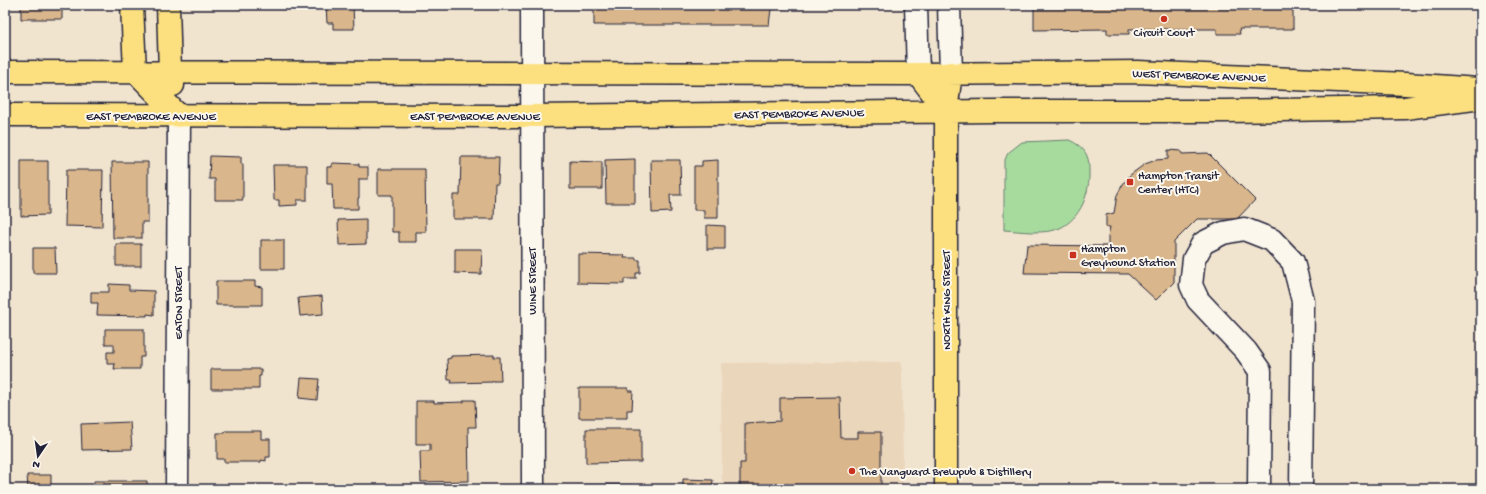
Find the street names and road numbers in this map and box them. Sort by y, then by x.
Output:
street label: WEST PEMBROKE AVENUE [1132,68,1266,86]
street label: EAST PEMBROKE AVENUE [734,107,865,123]
street label: EAST PEMBROKE AVENUE [86,111,217,125]
street label: EAST PEMBROKE AVENUE [410,111,541,125]
street label: WINE STREET [527,246,541,315]
street label: NORTH KING STREET [941,249,955,350]
street label: EATON STREET [173,265,187,340]

